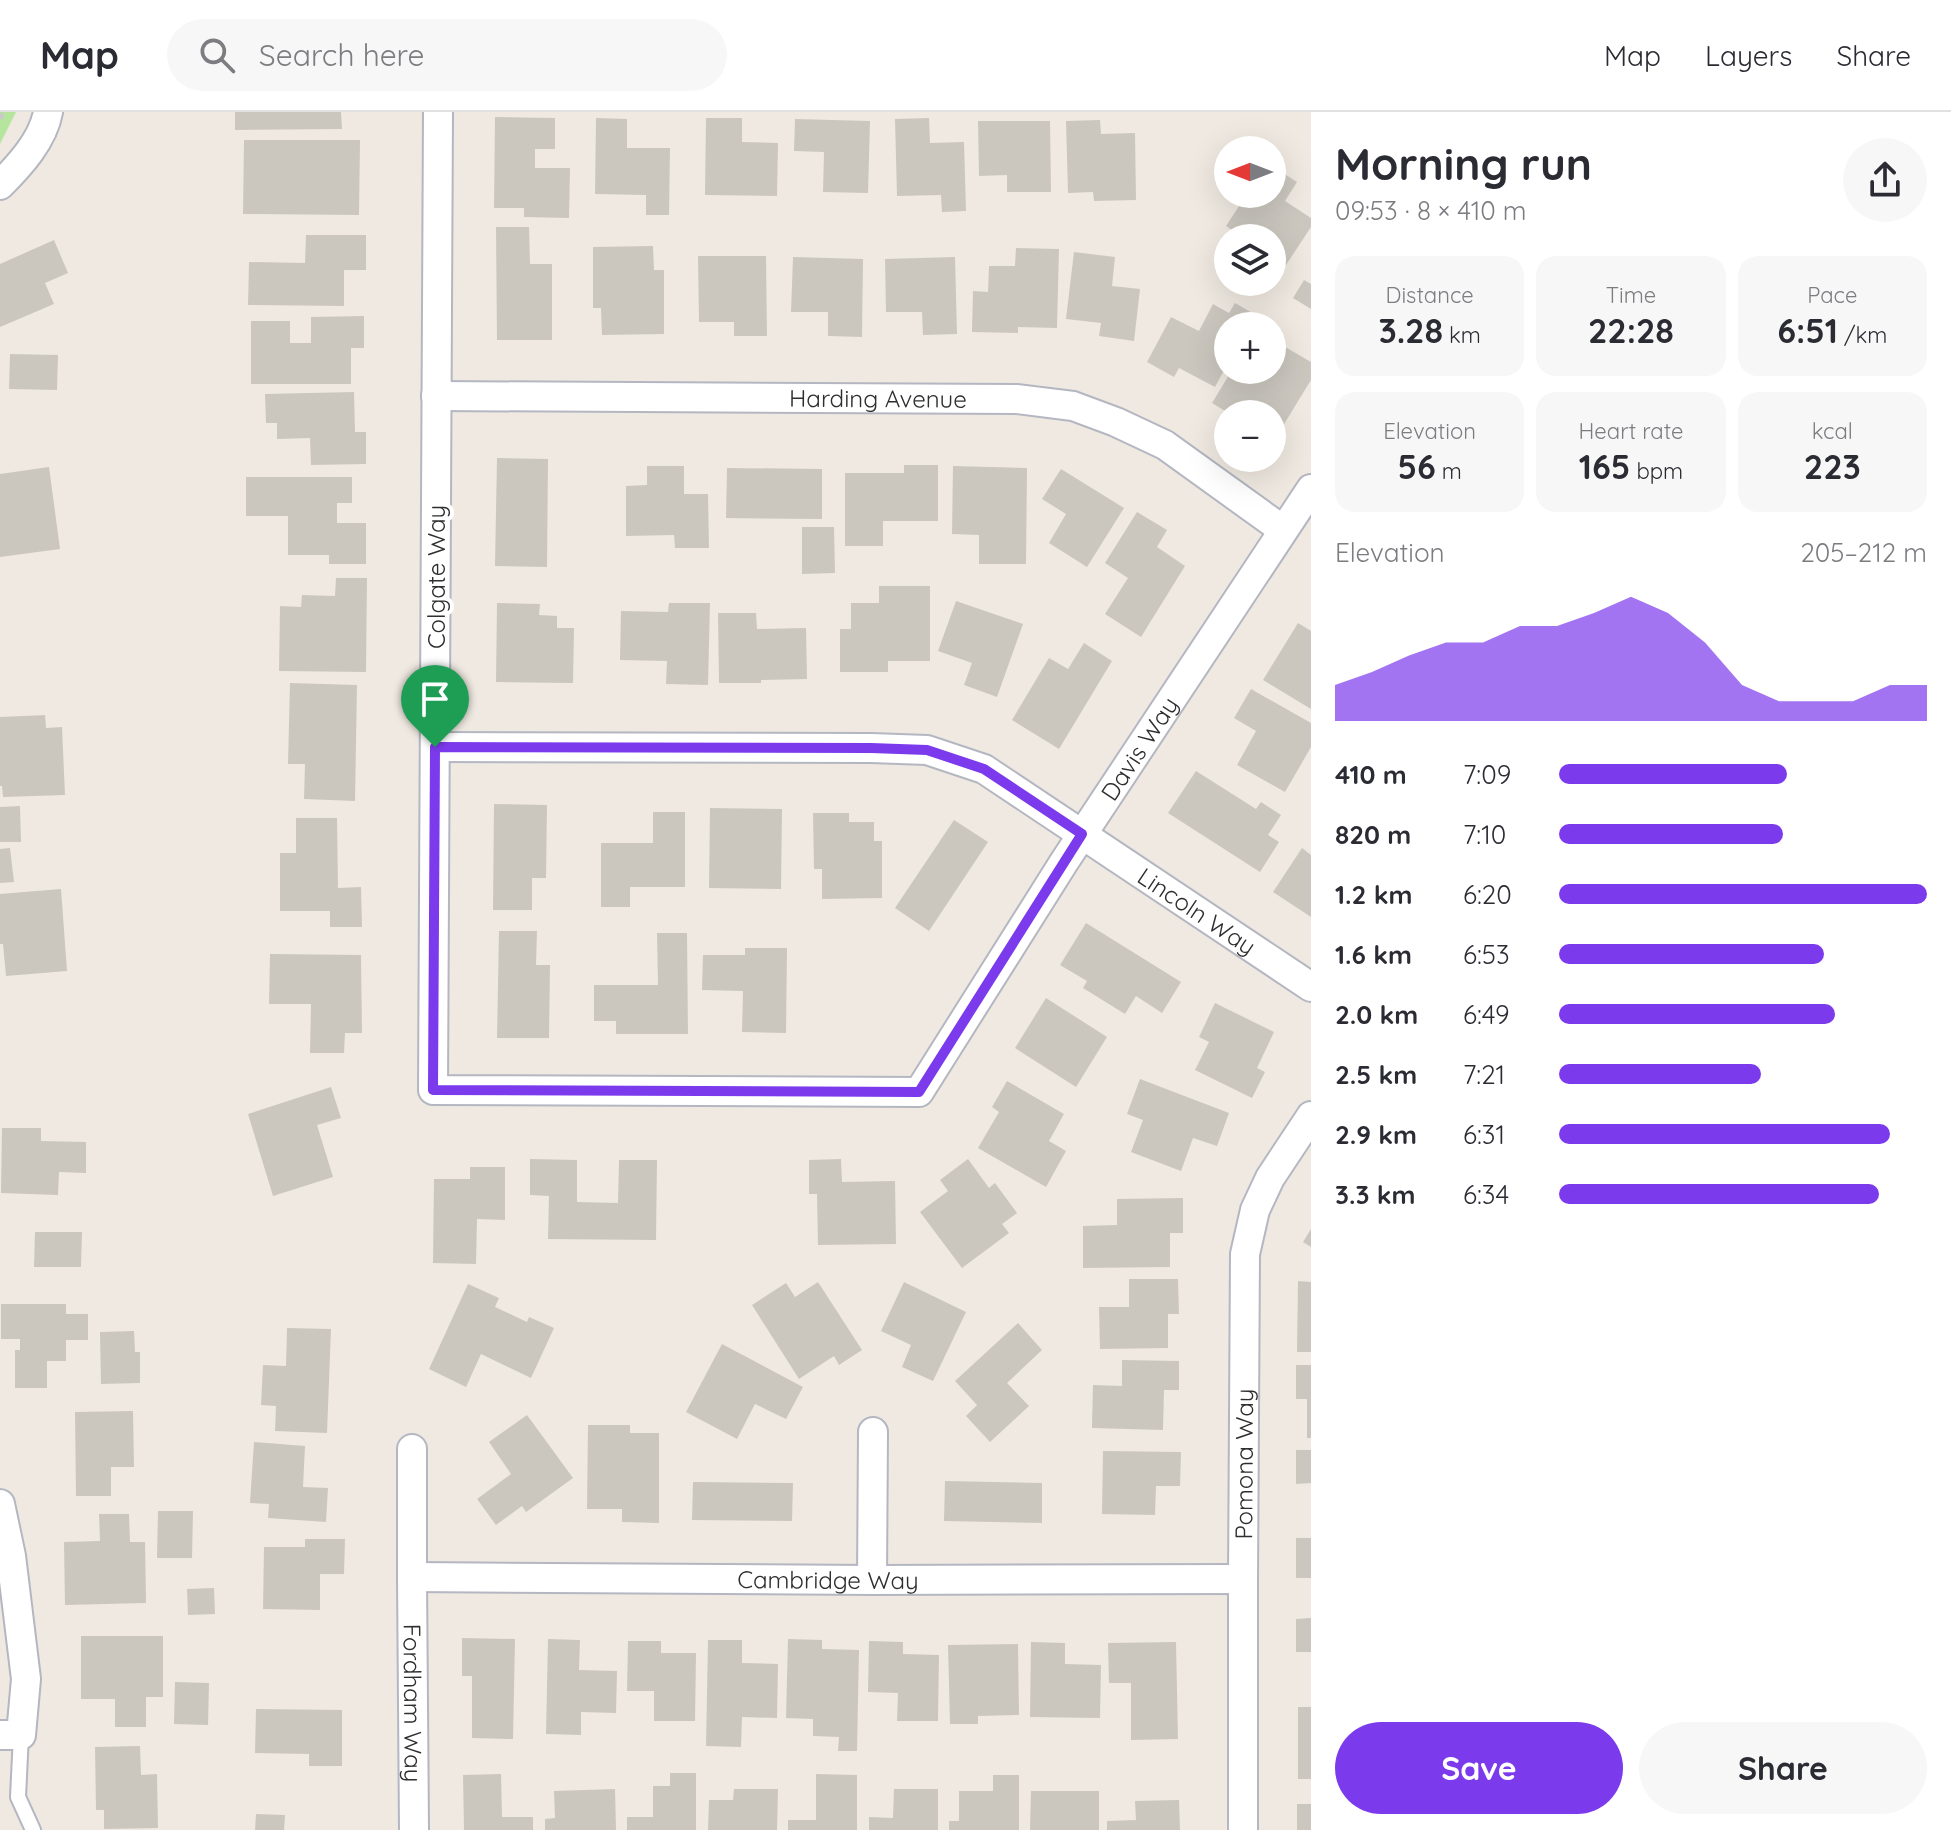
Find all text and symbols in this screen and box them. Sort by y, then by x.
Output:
search box [167,19,727,91]
text: Map [40,31,119,79]
icon: search [195,33,239,77]
text: Search here [259,36,424,74]
text: Map [1604,38,1661,73]
text: Layers [1705,38,1792,73]
text: Share [1836,38,1911,73]
north arrow [1214,136,1286,208]
map controls [1214,136,1286,472]
text: Morning run [1335,136,1592,191]
button: share [1843,138,1927,222]
text: 09:53 · 8 × 410 m [1335,194,1527,227]
button: layers [1214,224,1286,296]
text: Distance [1386,281,1474,309]
text: Time [1606,281,1656,309]
text: Pace [1807,281,1857,309]
text: 3.28 [1378,309,1443,352]
text: 22:28 [1588,309,1674,352]
text: 6:51 [1777,309,1838,352]
button: + [1214,312,1286,384]
text: km [1443,321,1481,349]
text: /km [1838,321,1887,349]
street label: Harding Avenue [789,383,967,414]
button: − [1214,400,1286,472]
text: Elevation [1383,417,1476,445]
text: Heart rate [1579,417,1683,445]
text: kcal [1812,417,1853,445]
text: 56 [1397,445,1436,488]
text: 165 [1579,445,1630,488]
text: 223 [1804,445,1861,488]
text: m [1436,457,1462,485]
text: bpm [1630,457,1683,485]
street label: Colgate Way [421,505,451,649]
text: Elevation [1335,536,1445,569]
text: 205–212 m [1800,536,1927,569]
pin [401,665,469,747]
icon: arrive [413,677,457,721]
street label: Davis Way [1094,691,1184,806]
text: 410 m [1335,758,1407,791]
text: 7:09 [1463,758,1511,791]
text: 820 m [1335,818,1411,851]
text: 7:10 [1463,818,1506,851]
street label: Lincoln Way [1132,861,1262,961]
text: 1.2 km [1335,878,1412,911]
text: 6:20 [1463,878,1512,911]
text: 1.6 km [1335,938,1412,971]
text: 6:53 [1463,938,1510,971]
text: 2.0 km [1335,998,1418,1031]
text: 6:49 [1463,998,1510,1031]
text: 2.5 km [1335,1058,1417,1091]
text: 7:21 [1463,1058,1505,1091]
text: 2.9 km [1335,1118,1417,1151]
text: 6:31 [1463,1118,1505,1151]
text: 3.3 km [1335,1178,1415,1211]
text: 6:34 [1463,1178,1509,1211]
street label: Pomona Way [1228,1388,1259,1540]
street label: Cambridge Way [737,1564,919,1595]
street label: Fordham Way [397,1623,429,1783]
button: Save [1335,1722,1623,1814]
button: Share [1639,1722,1927,1814]

